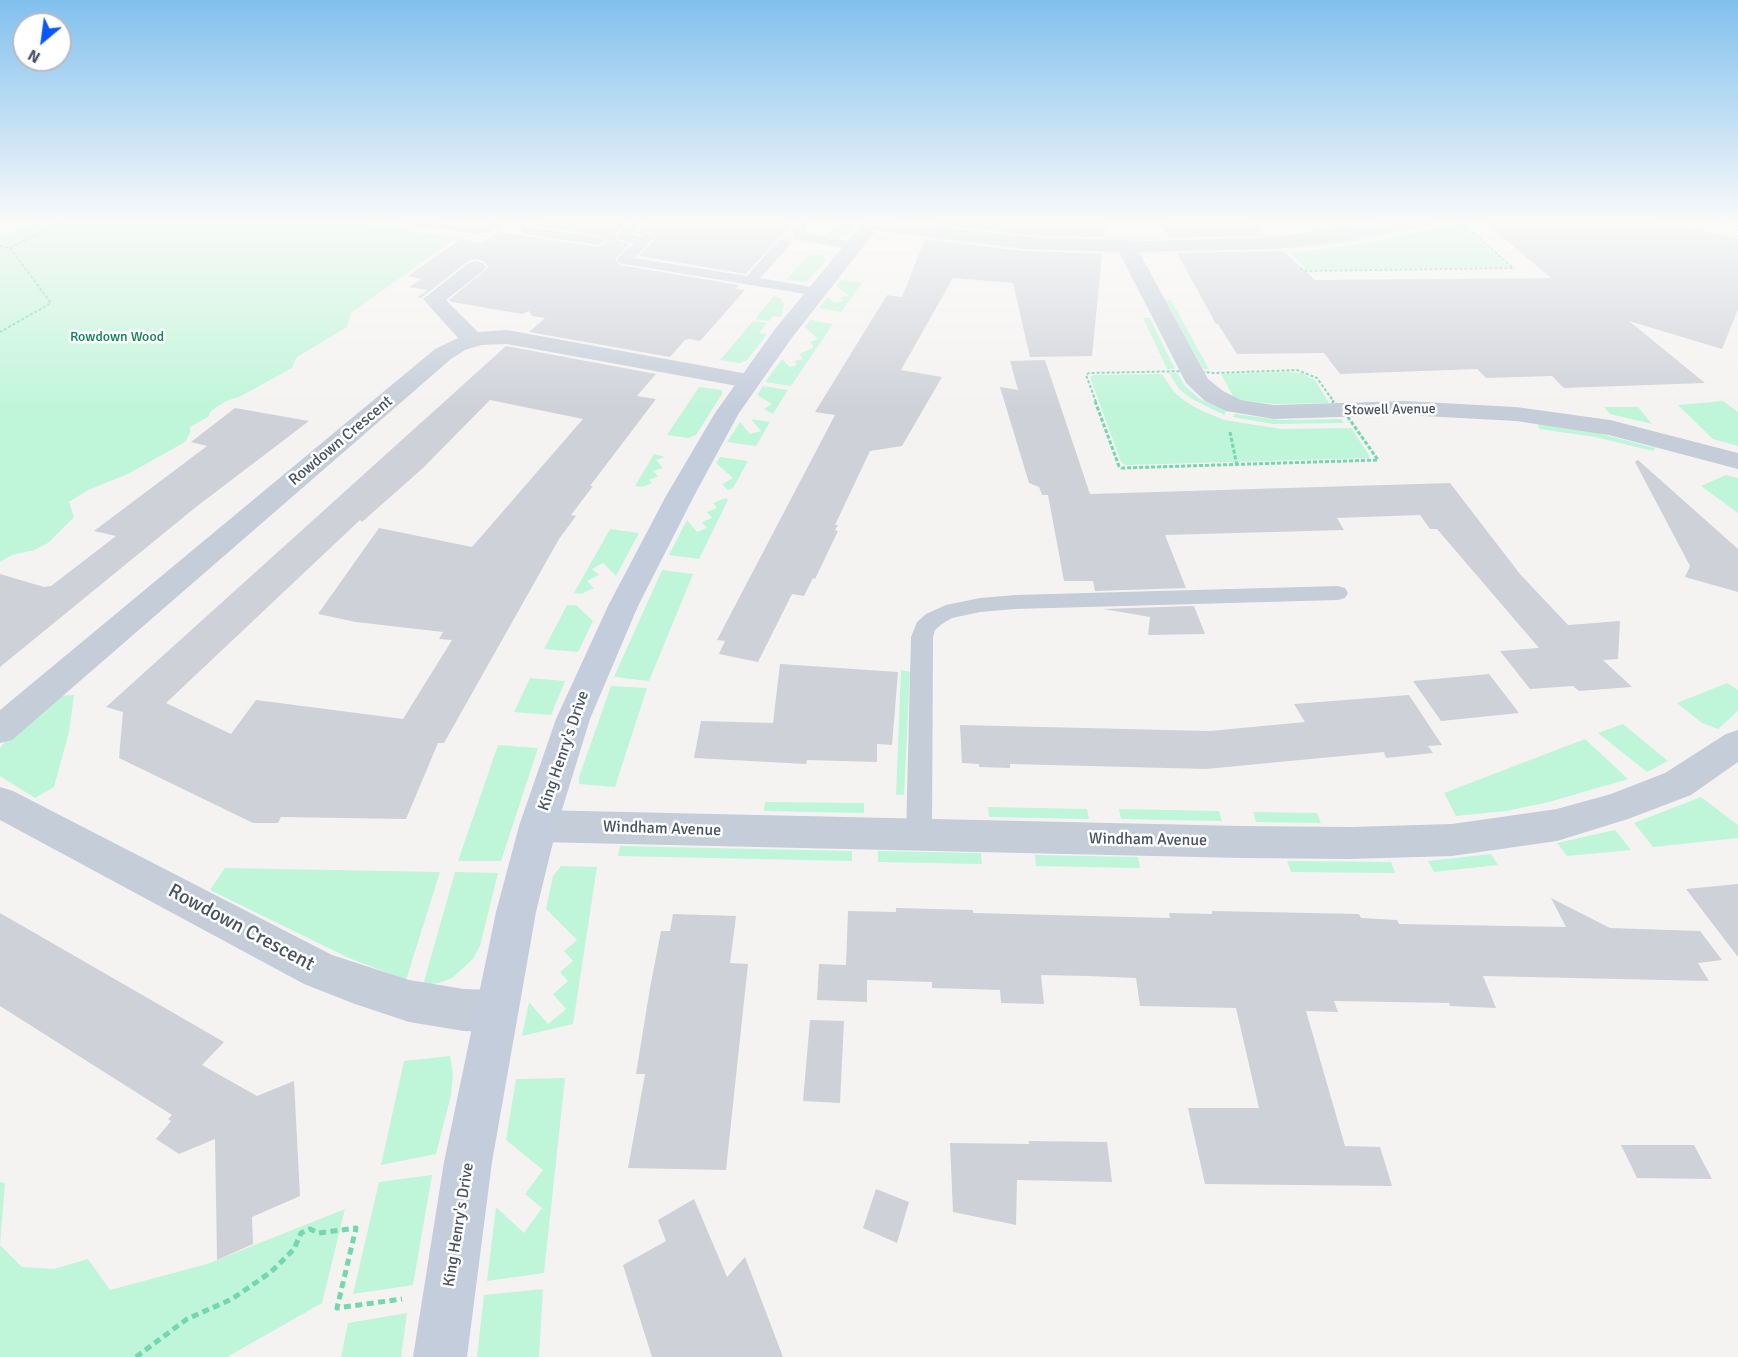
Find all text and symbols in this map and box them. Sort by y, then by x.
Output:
north arrow [12,12,72,72]
text: N [25,45,44,67]
park label: Rowdown Wood [70,329,164,345]
street label: Rowdown Crescent [285,392,397,490]
street label: Stowell Avenue [1344,401,1436,419]
street label: King Henry's Drive [534,689,594,813]
street label: Windham Avenue [603,817,721,841]
street label: Windham Avenue [1089,829,1207,851]
street label: Rowdown Crescent [164,879,318,977]
street label: King Henry's Drive [440,1162,478,1288]

